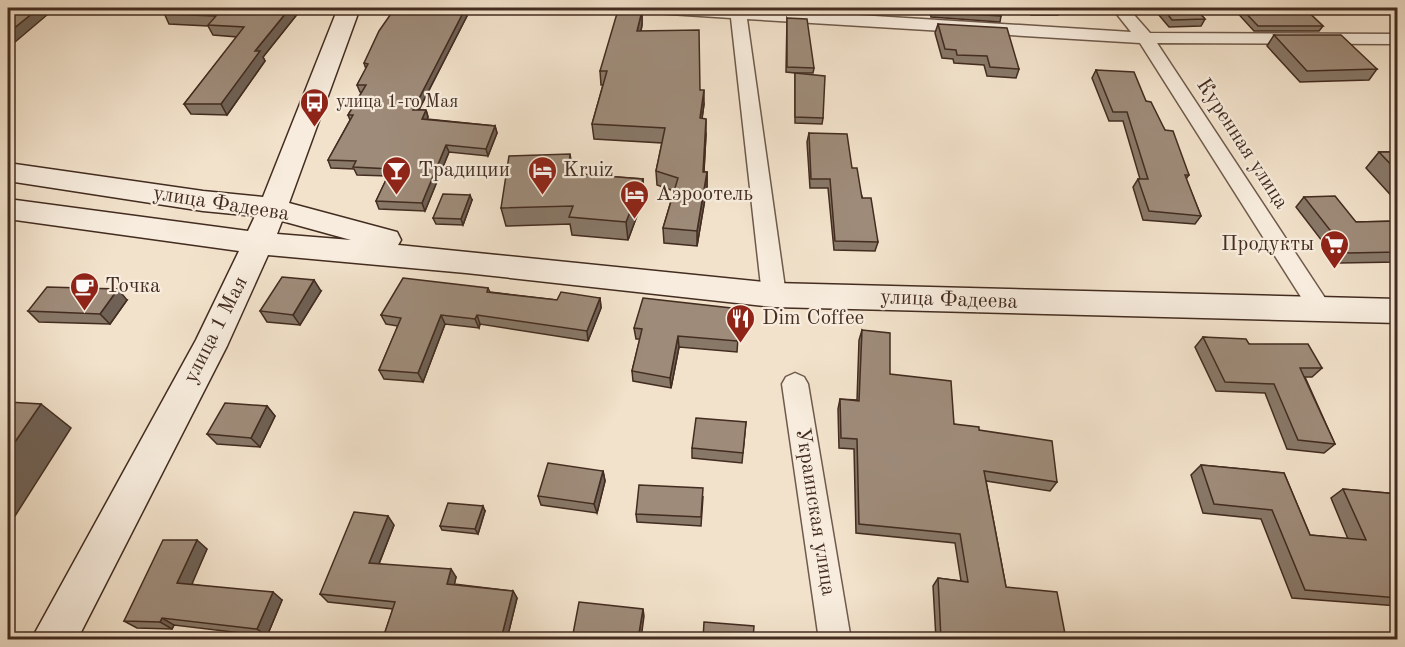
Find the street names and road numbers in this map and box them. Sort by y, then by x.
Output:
street label: Куренная улица [1192,75,1292,213]
street label: улица Фадеева [151,183,291,225]
street label: улица 1 Мая [180,273,252,387]
street label: улица Фадеева [880,287,1018,313]
street label: Украинская улица [791,427,839,597]

